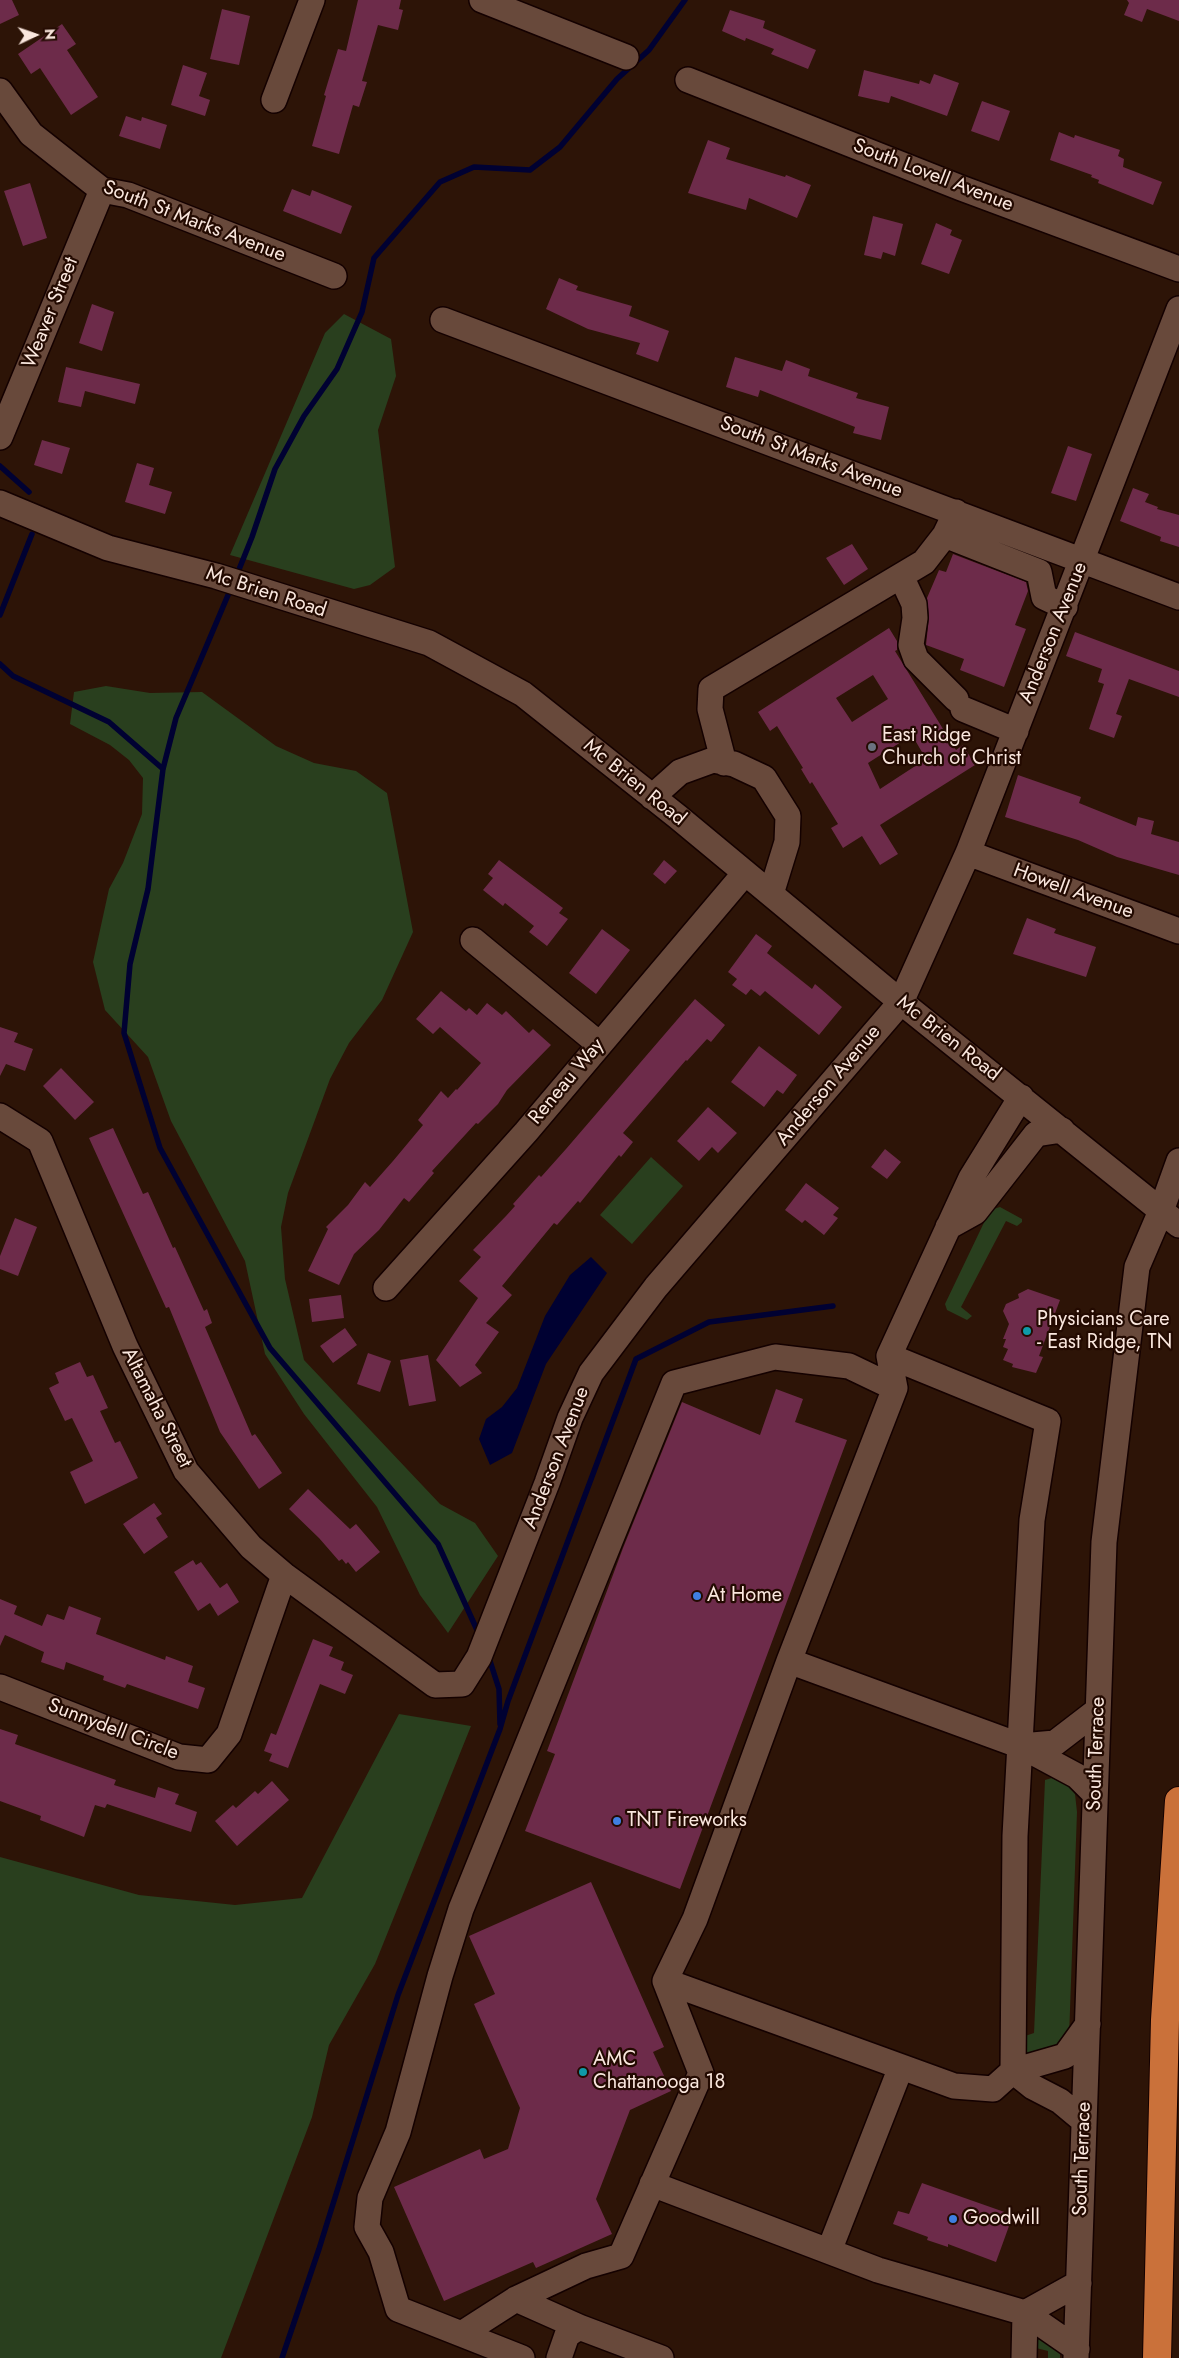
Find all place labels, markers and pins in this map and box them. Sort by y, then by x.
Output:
place label: East Ridge Church of Christ [882,724,1021,771]
marker: East Ridge Church of Christ [866,741,878,753]
place label: Physicians Care - East Ridge, TN [1037,1308,1172,1355]
marker: Physicians Care - East Ridge, TN [1021,1325,1033,1337]
place label: At Home [707,1584,782,1608]
marker: At Home [691,1590,703,1602]
place label: TNT Fireworks [627,1809,747,1833]
marker: TNT Fireworks [611,1815,623,1827]
place label: AMC Chattanooga 18 [593,2048,725,2095]
marker: AMC Chattanooga 18 [577,2066,589,2078]
place label: Goodwill [963,2207,1040,2231]
marker: Goodwill [947,2213,959,2225]

